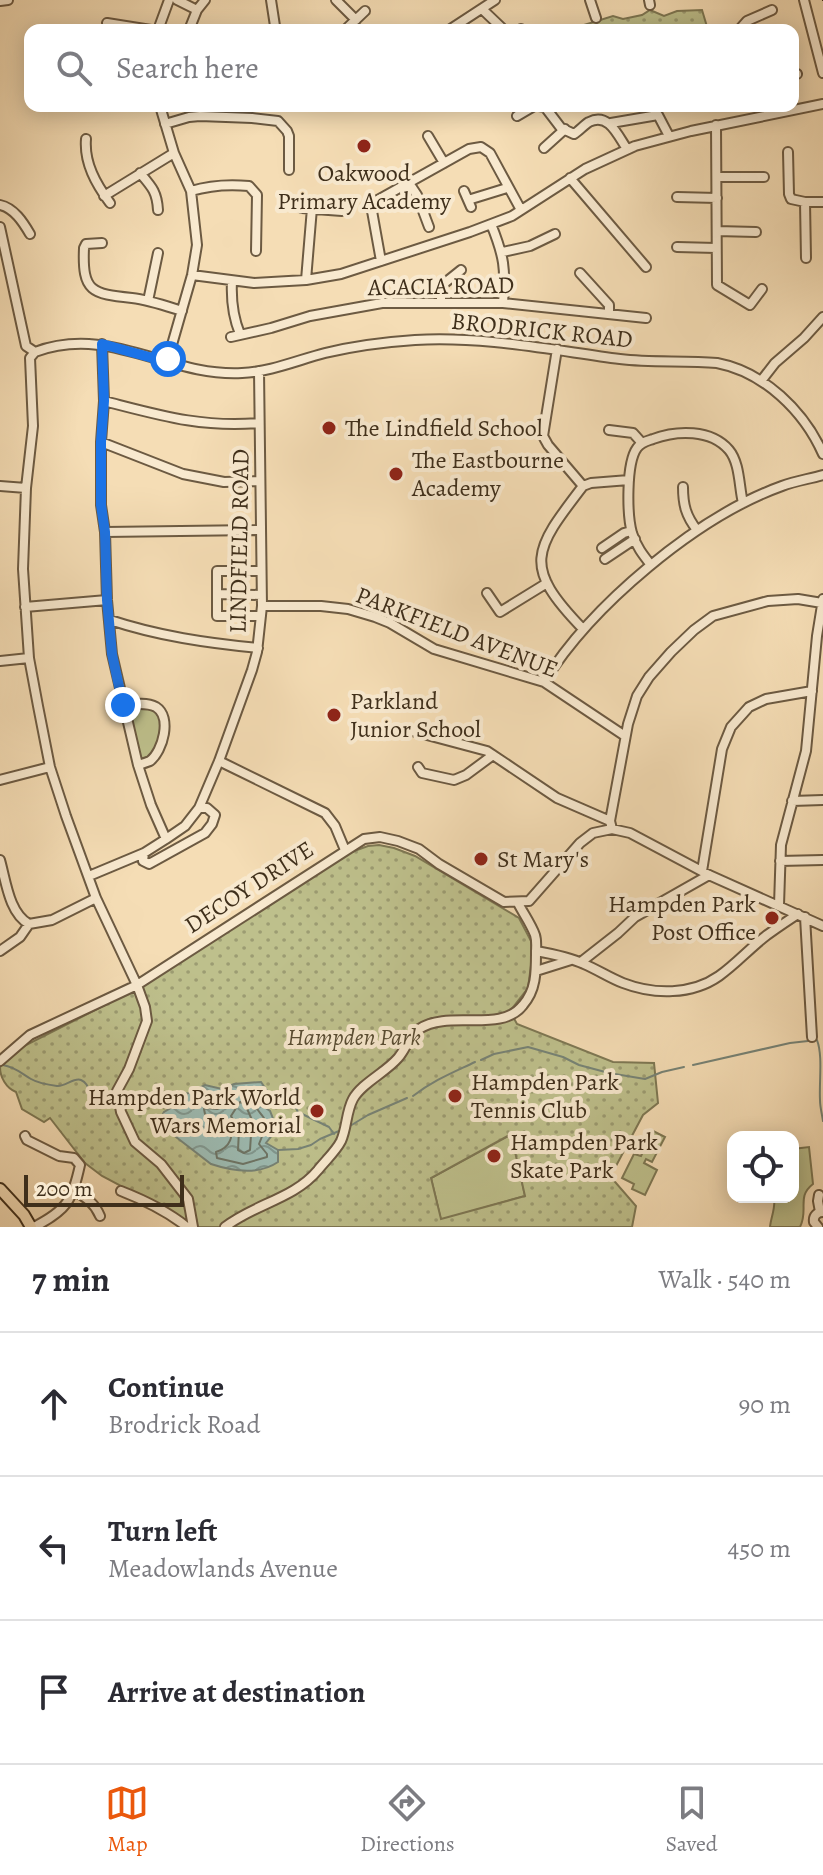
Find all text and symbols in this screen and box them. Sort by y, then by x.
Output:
search box [24,24,799,112]
icon: search [52,46,96,90]
text: Search here [116,48,259,88]
marker: Oakwood Primary Academy [355,137,373,155]
place label: Oakwood Primary Academy [277,157,451,217]
street label: ACACIA ROAD [366,269,515,303]
street label: BRODRICK ROAD [450,305,634,355]
route start [150,341,186,377]
place label: The Lindfield School [345,412,543,444]
marker: The Lindfield School [320,419,338,437]
place label: The Eastbourne Academy [411,444,564,504]
street label: LINDFIELD ROAD [221,448,257,634]
marker: The Eastbourne Academy [387,465,405,483]
street label: PARKFIELD AVENUE [351,579,563,685]
place label: Parkland Junior School [350,685,481,745]
route end [105,687,141,723]
marker: Parkland Junior School [325,706,343,724]
street label: DECOY DRIVE [178,833,320,941]
place label: St Mary's [497,843,589,875]
marker: St Mary's [472,850,490,868]
place label: Hampden Park Post Office [608,888,756,948]
marker: Hampden Park Post Office [763,909,781,927]
park label: Hampden Park [287,1021,421,1053]
place label: Hampden Park Tennis Club [471,1066,619,1126]
place label: Hampden Park World Wars Memorial [88,1081,301,1141]
marker: Hampden Park Tennis Club [446,1087,464,1105]
marker: Hampden Park World Wars Memorial [308,1102,326,1120]
place label: Hampden Park Skate Park [510,1126,658,1186]
map controls [727,1131,799,1203]
button: locate [727,1131,799,1203]
marker: Hampden Park Skate Park [485,1147,503,1165]
scale bar [24,1171,184,1207]
text: 200 m [36,1174,93,1204]
text: 7 min [32,1256,110,1303]
text: Walk · 540 m [658,1262,791,1297]
text: Continue [108,1367,224,1407]
icon: ahead [32,1382,76,1426]
text: 90 m [739,1387,791,1422]
text: Brodrick Road [108,1407,260,1442]
text: Turn left [108,1511,217,1551]
icon: left [32,1526,76,1570]
text: 450 m [727,1531,791,1566]
text: Meadowlands Avenue [108,1551,338,1586]
icon: arrive [32,1670,76,1714]
text: Arrive at destination [108,1672,365,1712]
tab: Map [105,1781,149,1859]
tab: Directions [360,1781,455,1859]
tab: Saved [665,1781,718,1859]

